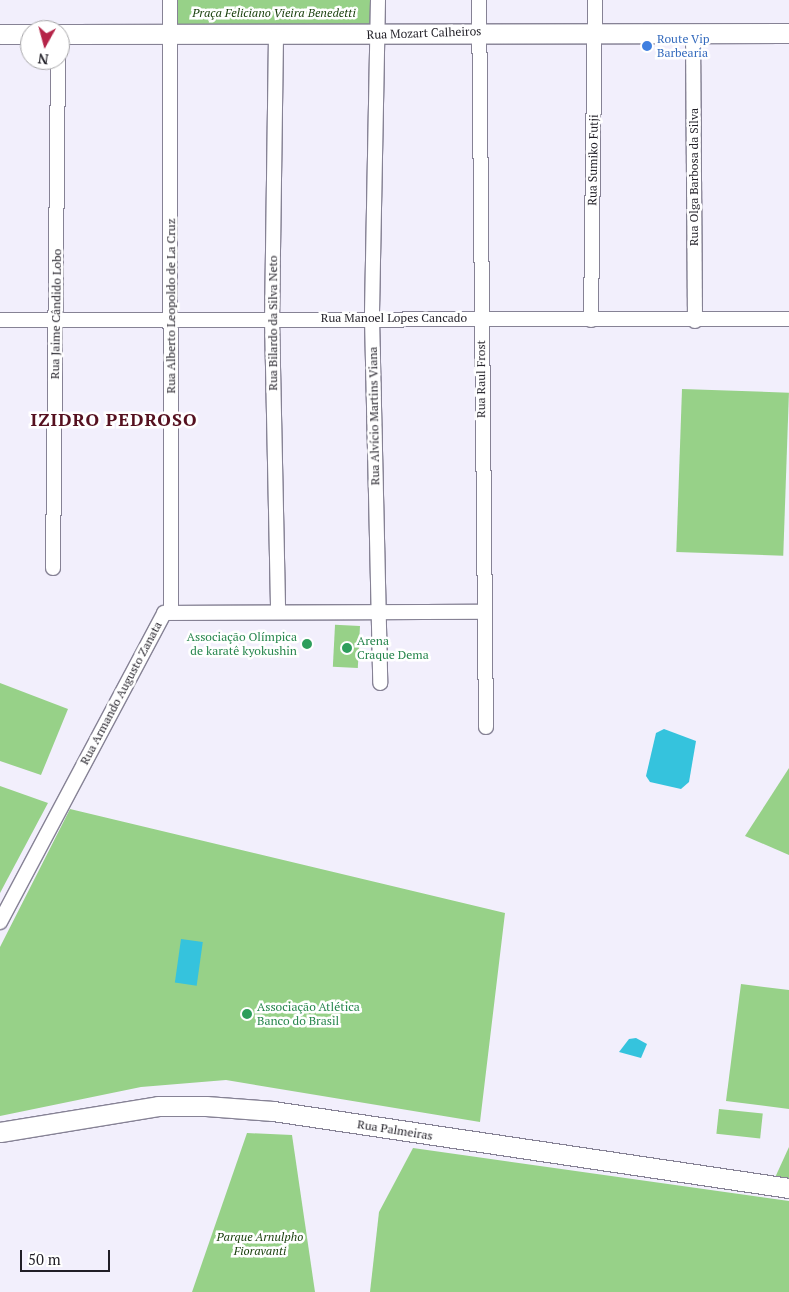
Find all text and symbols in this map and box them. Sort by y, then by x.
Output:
park label: Praça Feliciano Vieira Benedetti [192,6,356,20]
north arrow [20,20,70,70]
street label: Rua Mozart Calheiros [366,24,482,42]
place label: Route Vip Barbearia [657,32,710,60]
marker: Route Vip Barbearia [641,40,653,52]
text: N [37,49,50,69]
street label: Rua Olga Barbosa da Silva [687,108,701,246]
street label: Rua Sumiko Futji [585,114,601,206]
street label: Rua Alberto Leopoldo de La Cruz [164,218,178,394]
street label: Rua Jaime Cândido Lobo [48,249,64,379]
street label: Rua Bilardo da Silva Neto [266,255,280,391]
street label: Rua Manoel Lopes Cancado [321,311,467,325]
street label: Rua Raul Frost [474,340,488,418]
street label: Rua Alvício Martins Viana [366,346,382,486]
district label: IZIDRO PEDROSO [29,408,199,430]
street label: Rua Armando Augusto Zanata [77,619,165,767]
place label: Associação Olímpica de karatê kyokushin [187,630,297,658]
place label: Arena Craque Dema [357,634,429,662]
marker: Associação Olímpica de karatê kyokushin [301,638,313,650]
marker: Arena Craque Dema [341,642,353,654]
place label: Associação Atlética Banco do Brasil [257,1000,360,1028]
marker: Associação Atlética Banco do Brasil [241,1008,253,1020]
street label: Rua Palmeiras [356,1117,434,1143]
park label: Parque Arnulpho Fioravanti [216,1230,304,1258]
scale bar [22,1240,112,1272]
text: 50 m [28,1249,61,1269]

